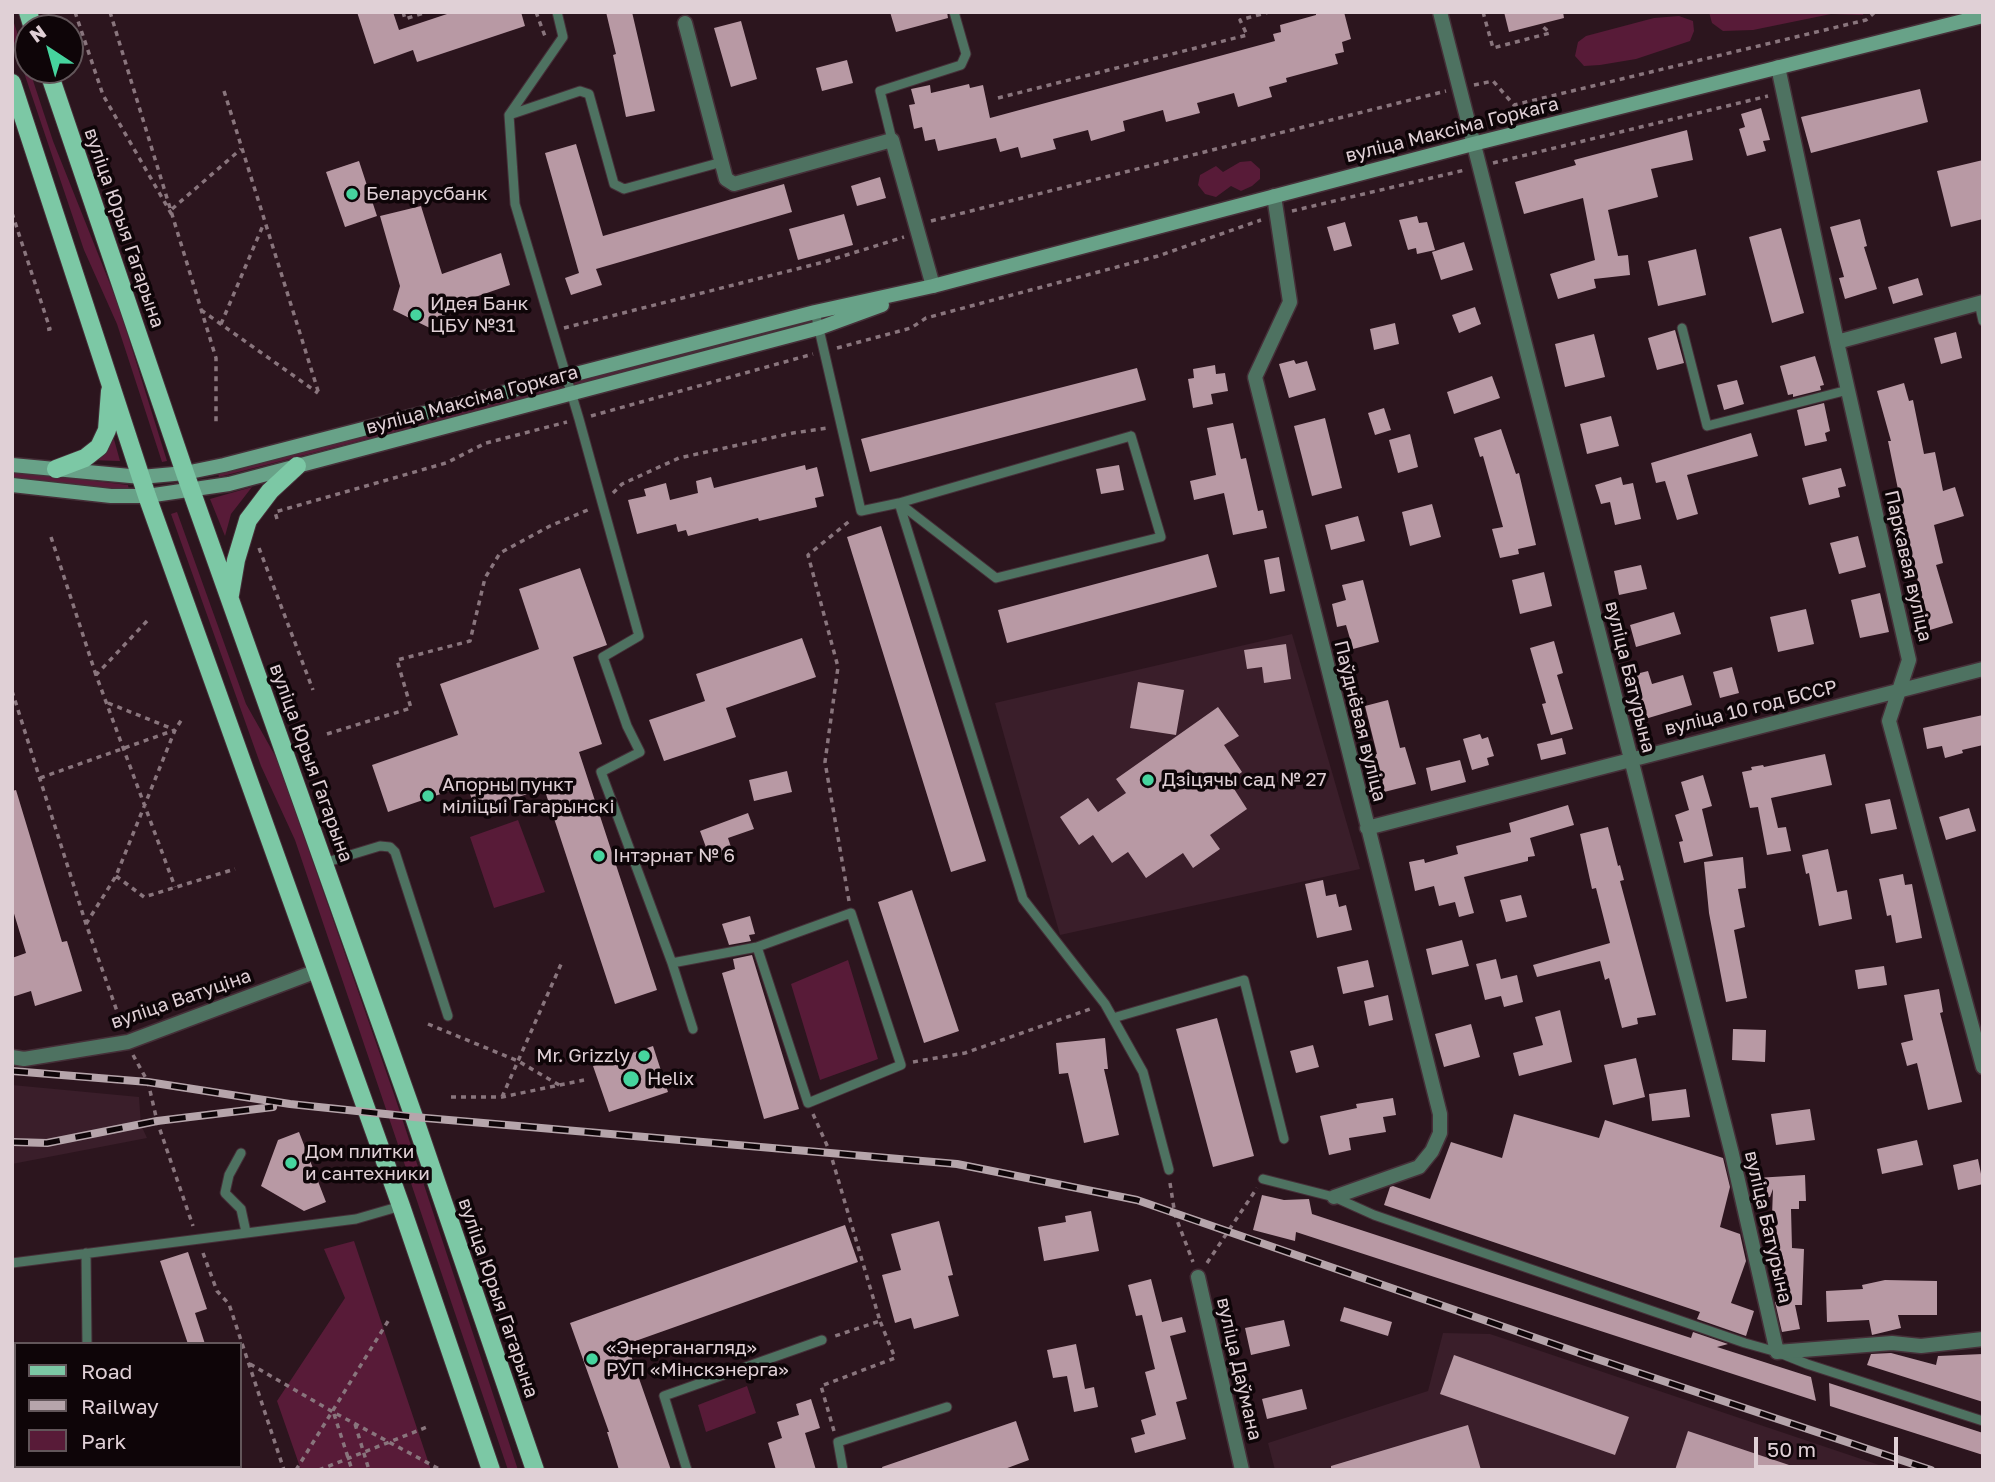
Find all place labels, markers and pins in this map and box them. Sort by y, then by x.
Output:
place label: Беларусбанк [366,183,488,205]
marker: Беларусбанк [344,186,360,202]
place label: Идея Банк ЦБУ №31 [430,293,528,337]
marker: Идея Банк ЦБУ №31 [408,307,424,323]
place label: Дзіцячы сад № 27 [1162,769,1327,791]
marker: Дзіцячы сад № 27 [1140,772,1156,788]
place label: Апорны пункт міліцыі Гагарынскі [442,774,615,818]
marker: Апорны пункт міліцыі Гагарынскі [420,788,436,804]
place label: Інтэрнат № 6 [613,845,735,867]
marker: Інтэрнат № 6 [591,848,607,864]
place label: Mr. Grizzly [536,1045,630,1067]
marker: Mr. Grizzly [636,1048,652,1064]
place label: Helix [647,1068,694,1090]
marker: Helix [621,1069,641,1089]
place label: Дом плитки и сантехники [305,1141,430,1185]
marker: Дом плитки и сантехники [283,1155,299,1171]
place label: «Энерганагляд» РУП «Мінскэнерга» [606,1337,789,1381]
marker: «Энерганагляд» РУП «Мінскэнерга» [584,1351,600,1367]

